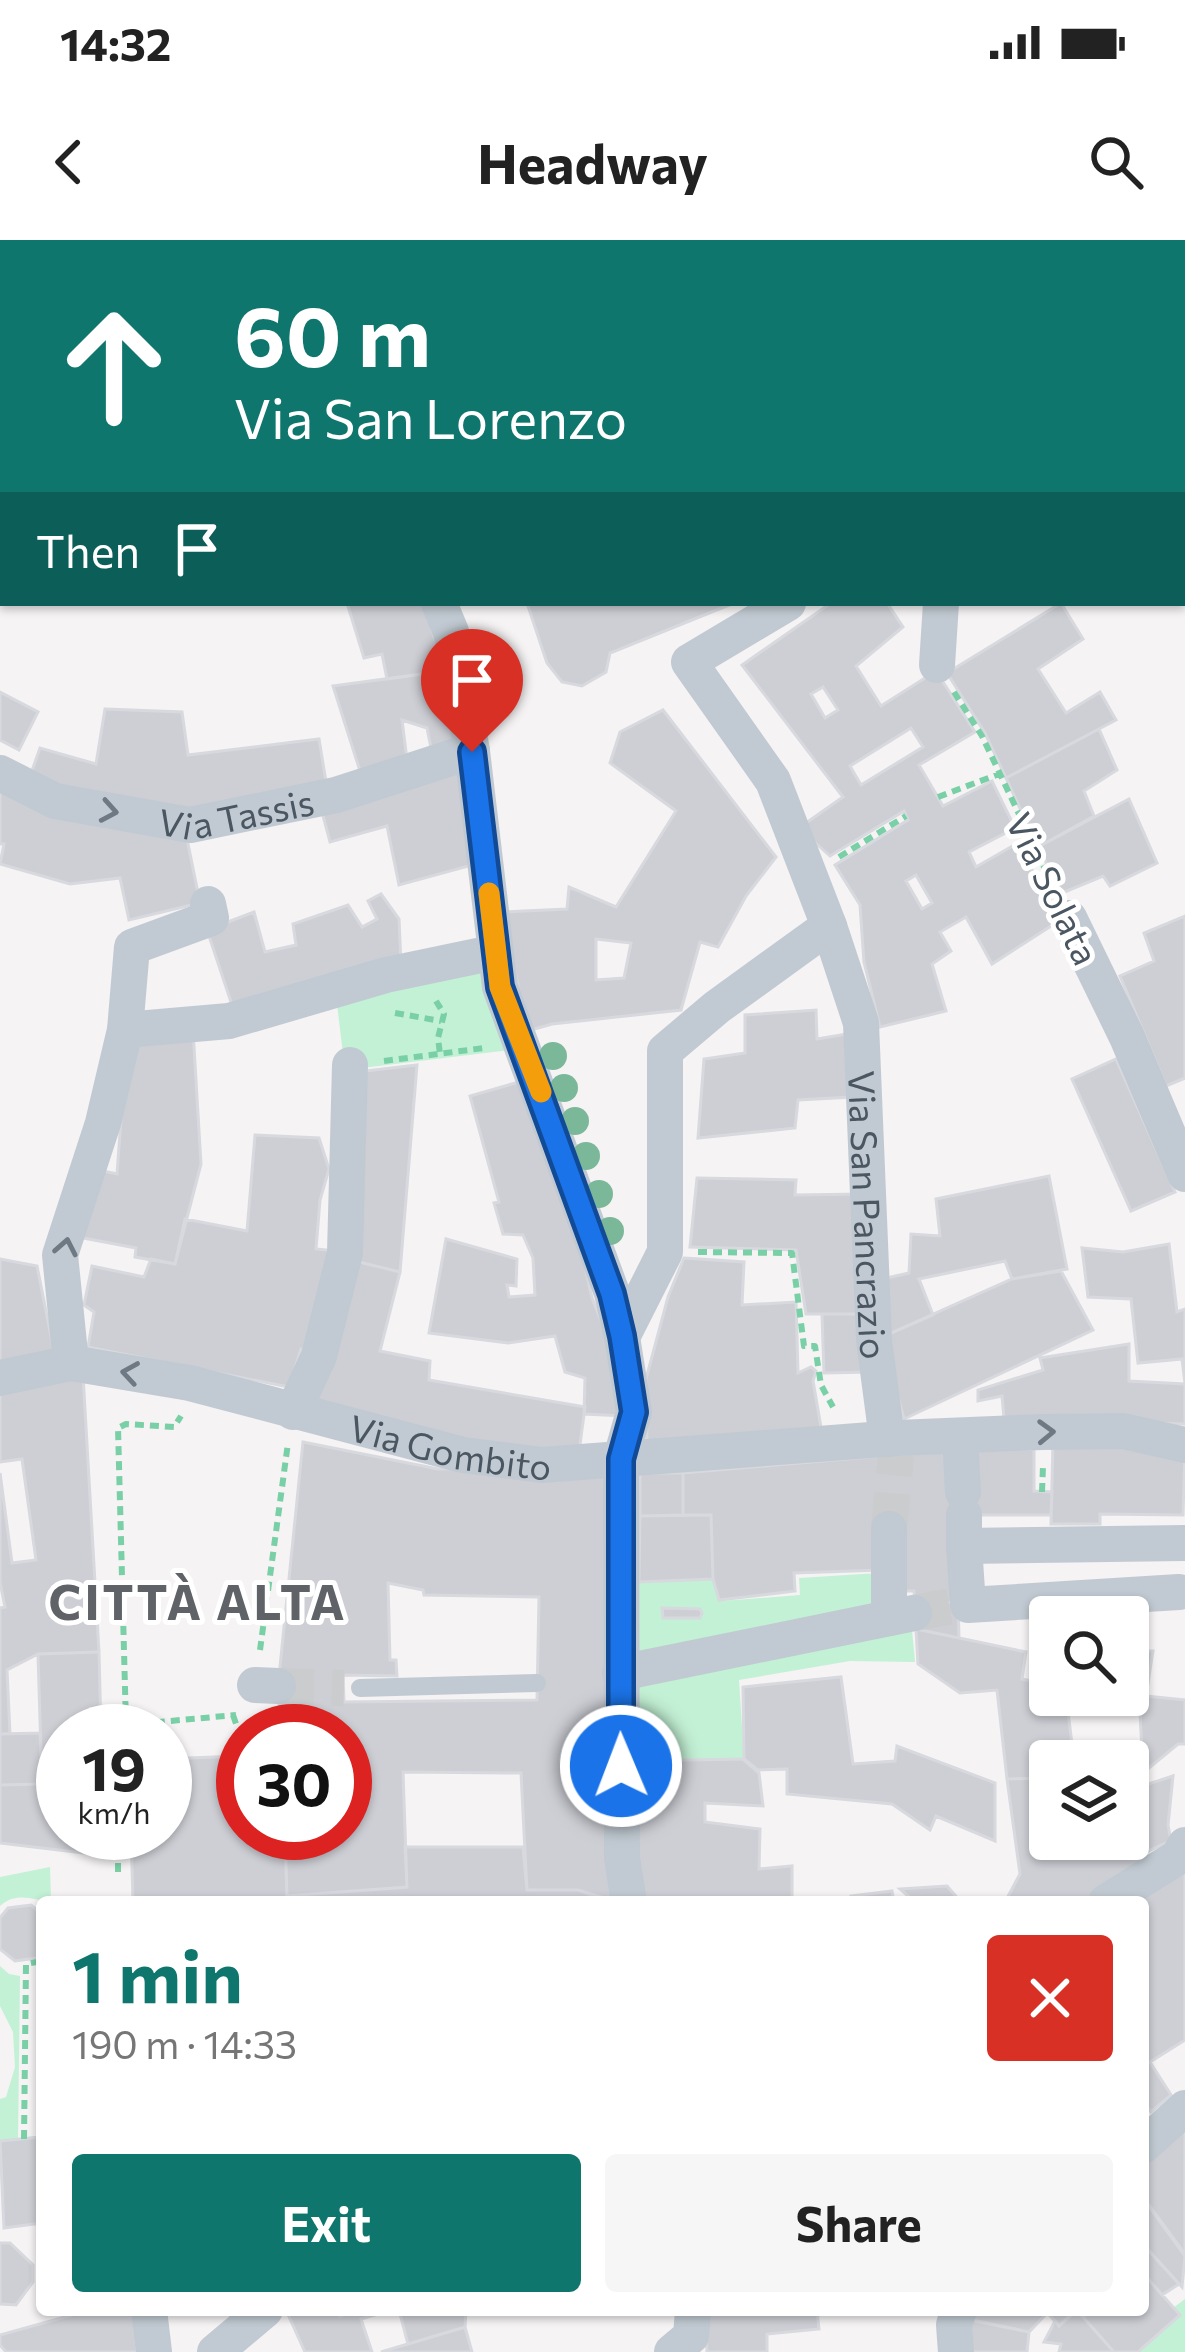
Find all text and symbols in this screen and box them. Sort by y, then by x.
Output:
text: 14:32 [60,15,171,70]
icon: back [36,129,102,195]
text: Headway [477,129,708,195]
icon: search [1083,129,1149,195]
text: 60 m [234,282,431,384]
icon: ahead [36,288,192,444]
text: Via San Lorenzo [234,384,627,450]
icon: arrive [164,516,230,582]
text: Then [36,522,140,577]
pin [421,629,523,752]
icon: arrive [439,647,505,713]
street label: Via Tassis [155,778,317,847]
one-way arrow [99,797,119,823]
street label: Via Solata [998,805,1110,971]
street label: Via San Pancrazio [841,1070,898,1362]
one-way arrow [52,1237,77,1257]
one-way arrow [121,1361,141,1386]
street label: Via Gombito [345,1404,554,1488]
one-way arrow [1037,1420,1056,1446]
district label: CITTÀ ALTA [49,1571,347,1630]
map controls [1029,1596,1149,1860]
button: search [1029,1596,1149,1716]
position arrow [558,1703,684,1829]
speed limit sign: 30 [216,1704,372,1860]
text: 19 [82,1730,146,1803]
button: layers [1029,1740,1149,1860]
text: km/h [78,1793,150,1830]
text: 1 min [72,1930,243,2018]
button: close [987,1935,1113,2061]
text: 190 m · 14:33 [72,2019,297,2067]
button: Exit [72,2154,581,2292]
button: Share [605,2154,1113,2292]

